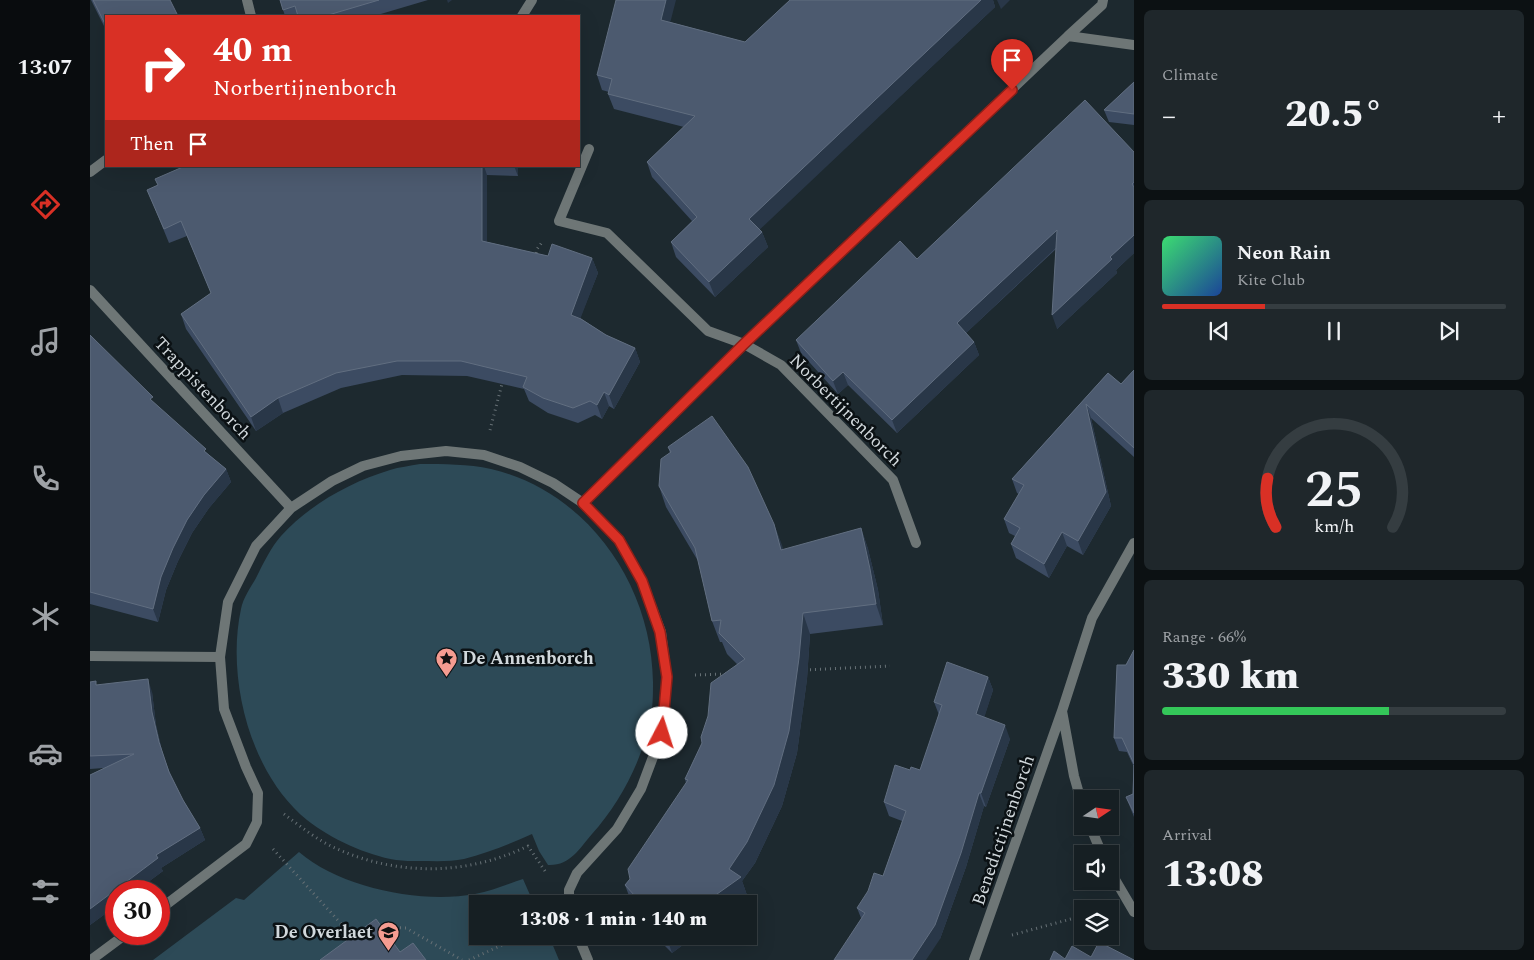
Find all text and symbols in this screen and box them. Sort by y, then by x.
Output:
text: 40 m [213,24,293,77]
icon: right [130,35,195,100]
pin [991,39,1033,90]
icon: arrive [998,46,1026,74]
text: 13:07 [17,51,73,84]
text: Climate [1162,63,1218,87]
text: Norbertijnenborch [213,72,397,105]
text: 20.5° [1285,86,1383,144]
text: − [1162,95,1176,138]
text: + [1492,95,1506,138]
text: Then [130,130,174,159]
icon: arrive [184,130,212,158]
icon: directions [28,187,63,222]
text: Neon Rain [1237,239,1331,268]
text: Kite Club [1237,268,1305,292]
icon: previous [1205,317,1233,345]
icon: pause [1320,317,1348,345]
icon: next [1435,317,1463,345]
icon: music [28,324,63,359]
street label: Trappistenborch [147,331,258,446]
street label: Norbertijnenborch [783,348,908,473]
text: 25 [1305,451,1363,530]
icon: phone [28,461,63,496]
text: km/h [1314,513,1354,540]
icon: climate [28,599,63,634]
text: Range · 66% [1162,625,1246,649]
place label: De Annenborch [462,645,594,672]
place icon: De Annenborch [434,646,458,677]
text: 330 km [1162,648,1299,706]
position arrow [635,706,687,758]
icon: car [28,736,63,771]
street label: Benedictijnenborch [965,751,1042,909]
north arrow [1074,790,1119,835]
map controls [1074,790,1119,945]
text: Arrival [1162,823,1212,847]
button: sound [1074,845,1119,890]
text: 13:08 [1162,846,1264,904]
icon: filters [28,874,63,909]
speed limit sign: 30 [105,880,170,945]
button: layers [1074,900,1119,945]
text: 13:08 · 1 min · 140 m [519,905,707,934]
place label: De Overlaet [274,919,373,946]
school or university icon: De Overlaet [377,920,401,951]

